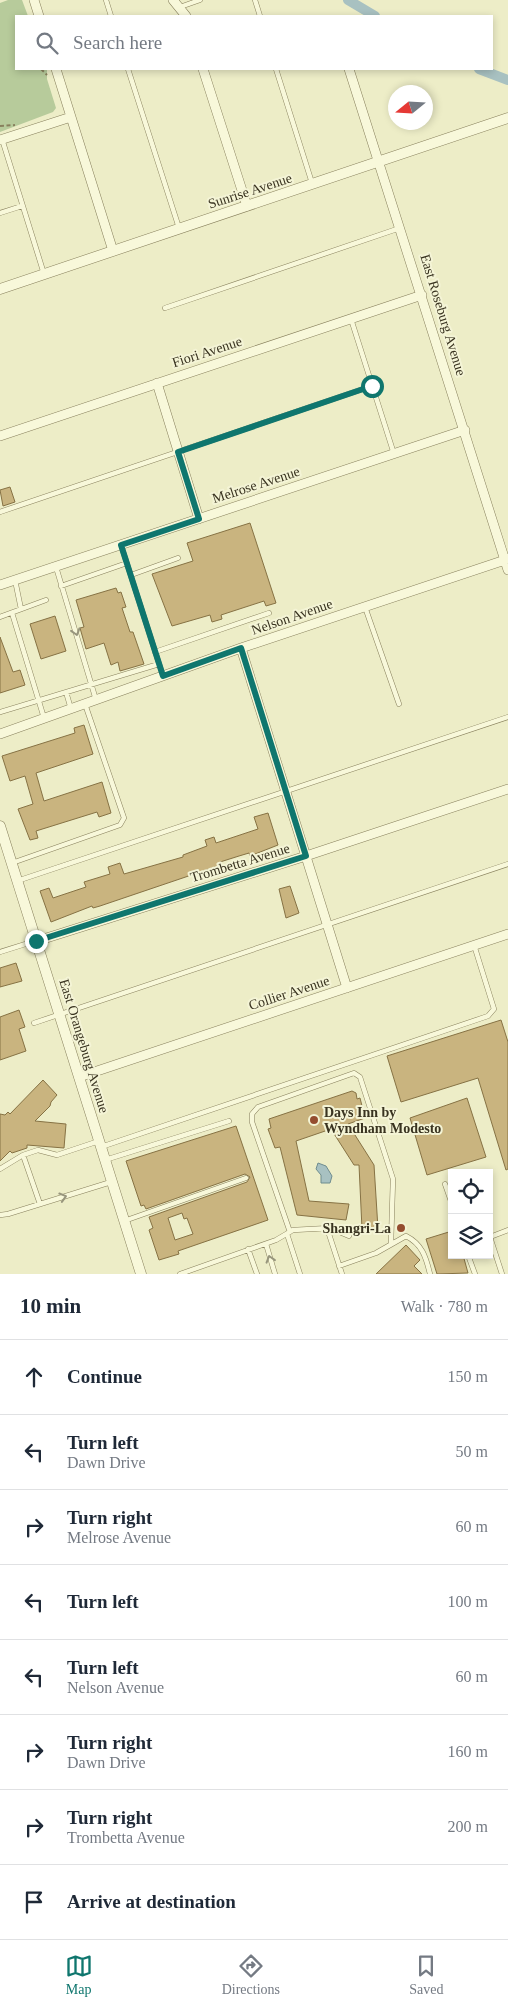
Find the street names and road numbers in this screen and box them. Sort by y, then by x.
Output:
street label: Sunrise Avenue [206,170,294,212]
street label: East Roseburg Avenue [417,252,469,378]
street label: Fiori Avenue [170,334,244,370]
street label: Melrose Avenue [210,464,302,506]
street label: Nelson Avenue [249,596,335,638]
street label: Trombetta Avenue [189,841,291,885]
street label: Collier Avenue [247,973,331,1013]
street label: East Orangeburg Avenue [56,977,112,1115]

